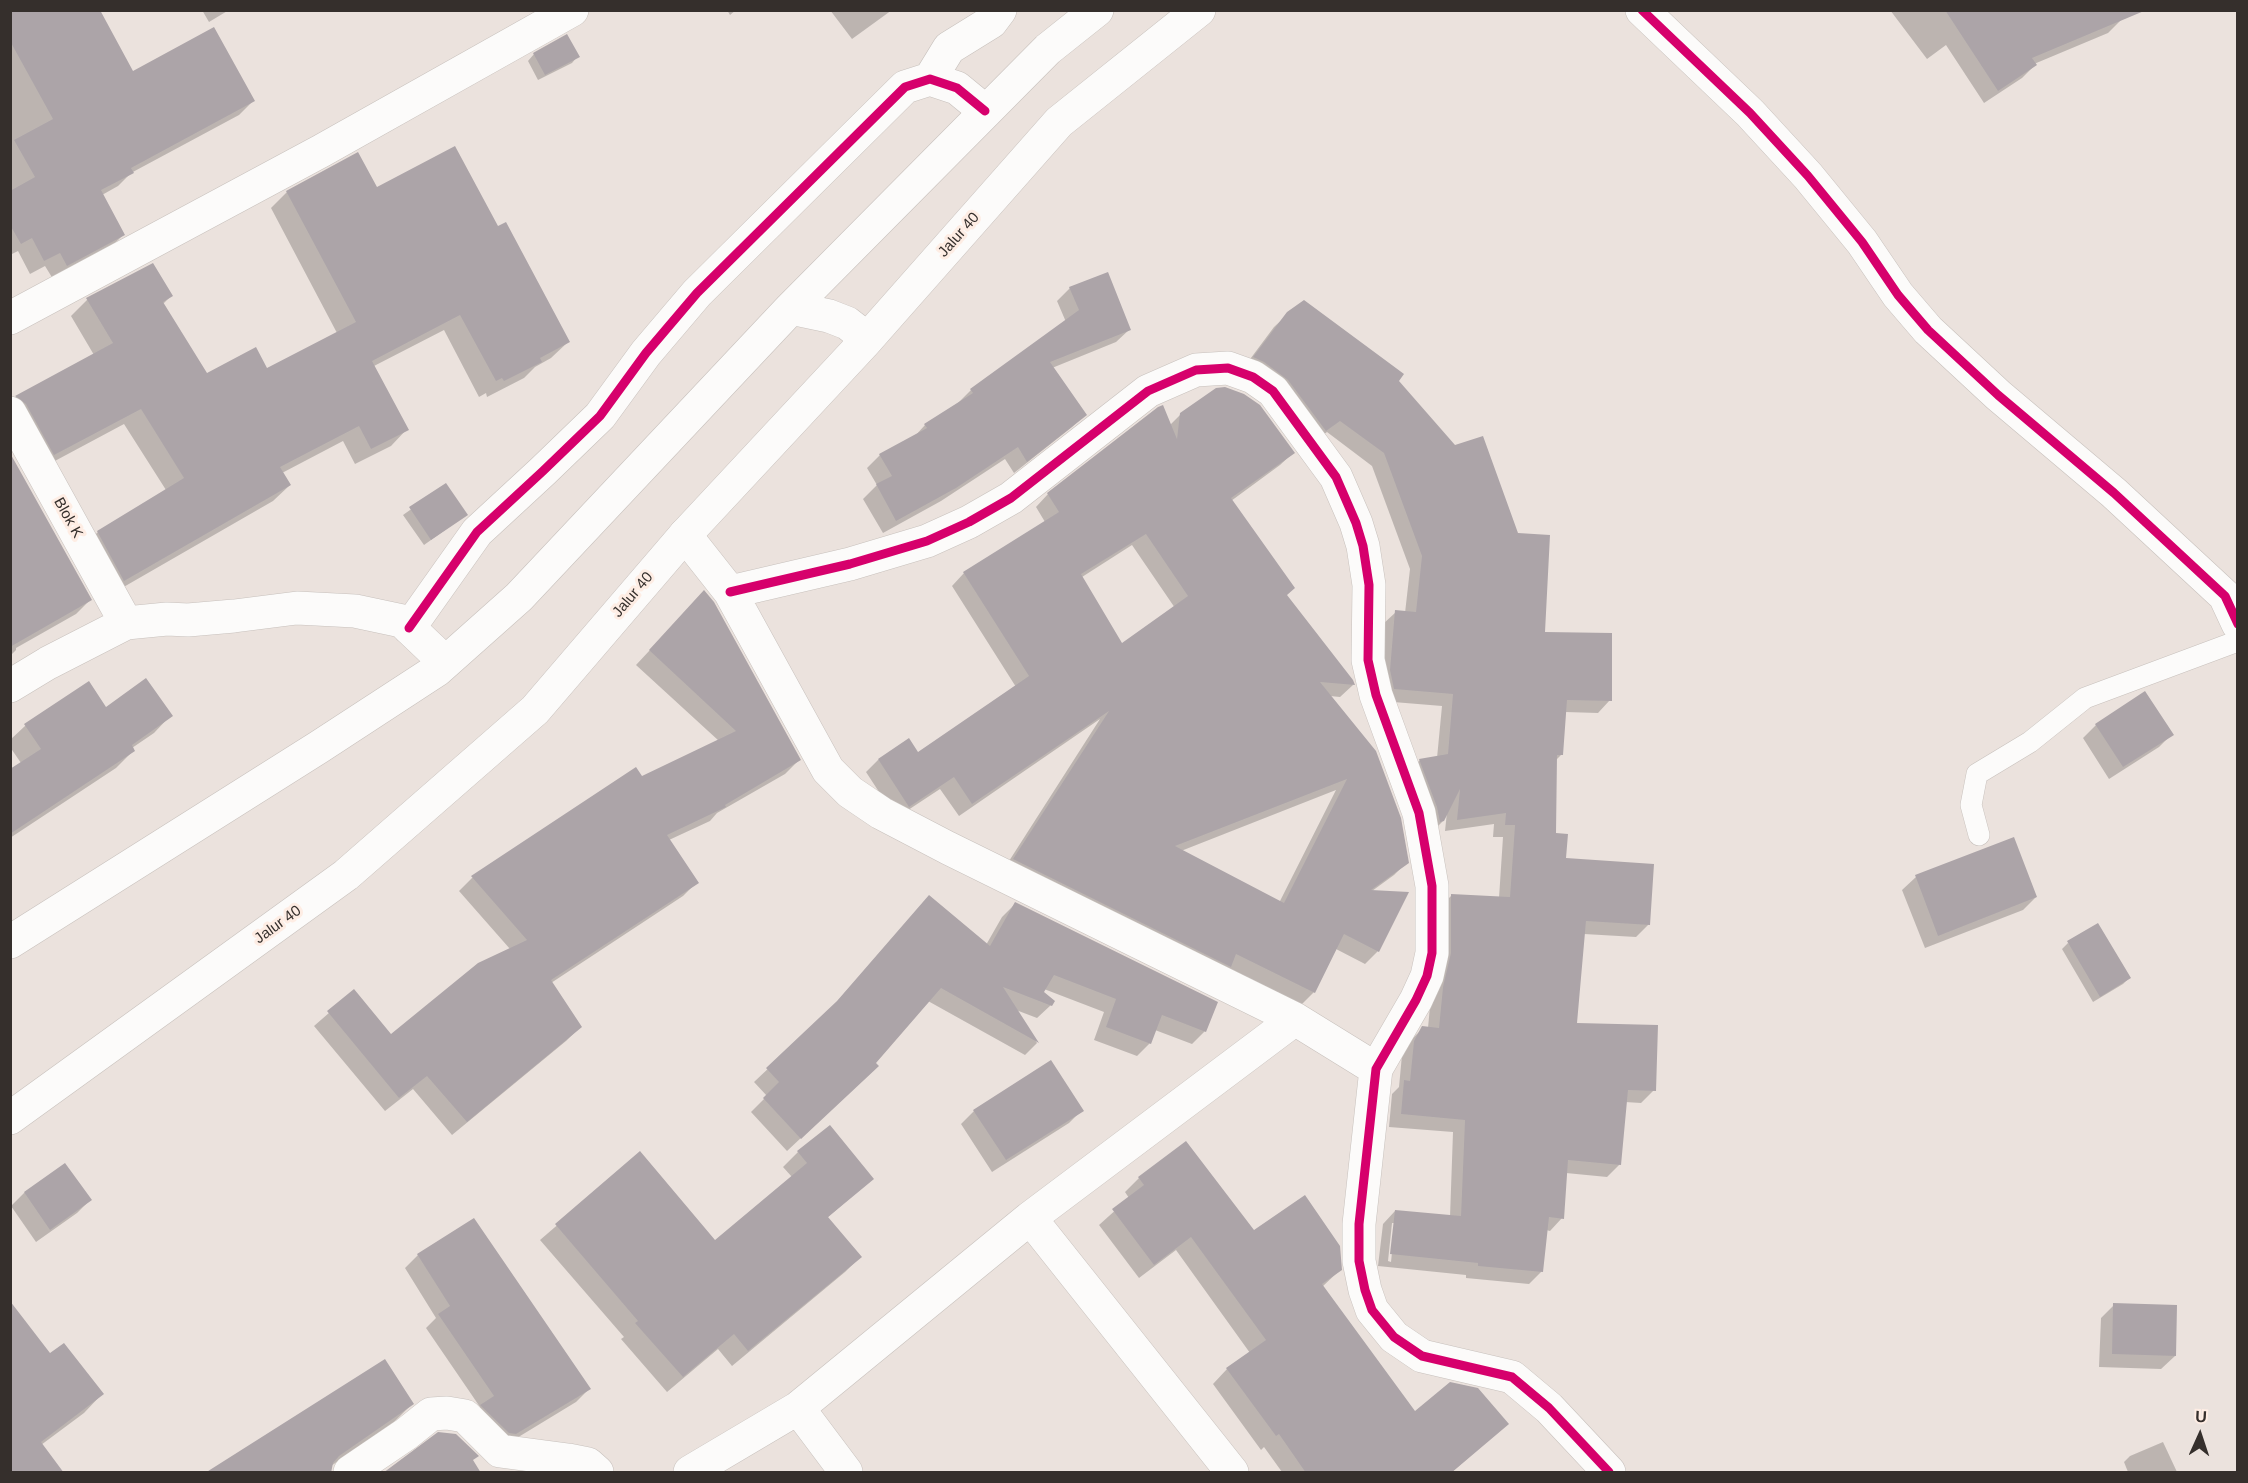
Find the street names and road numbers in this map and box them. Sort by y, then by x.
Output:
street label: Jalur 40 [935,209,983,261]
street label: Blok K [50,495,86,541]
street label: Jalur 40 [609,569,657,621]
street label: Jalur 40 [251,902,305,948]

